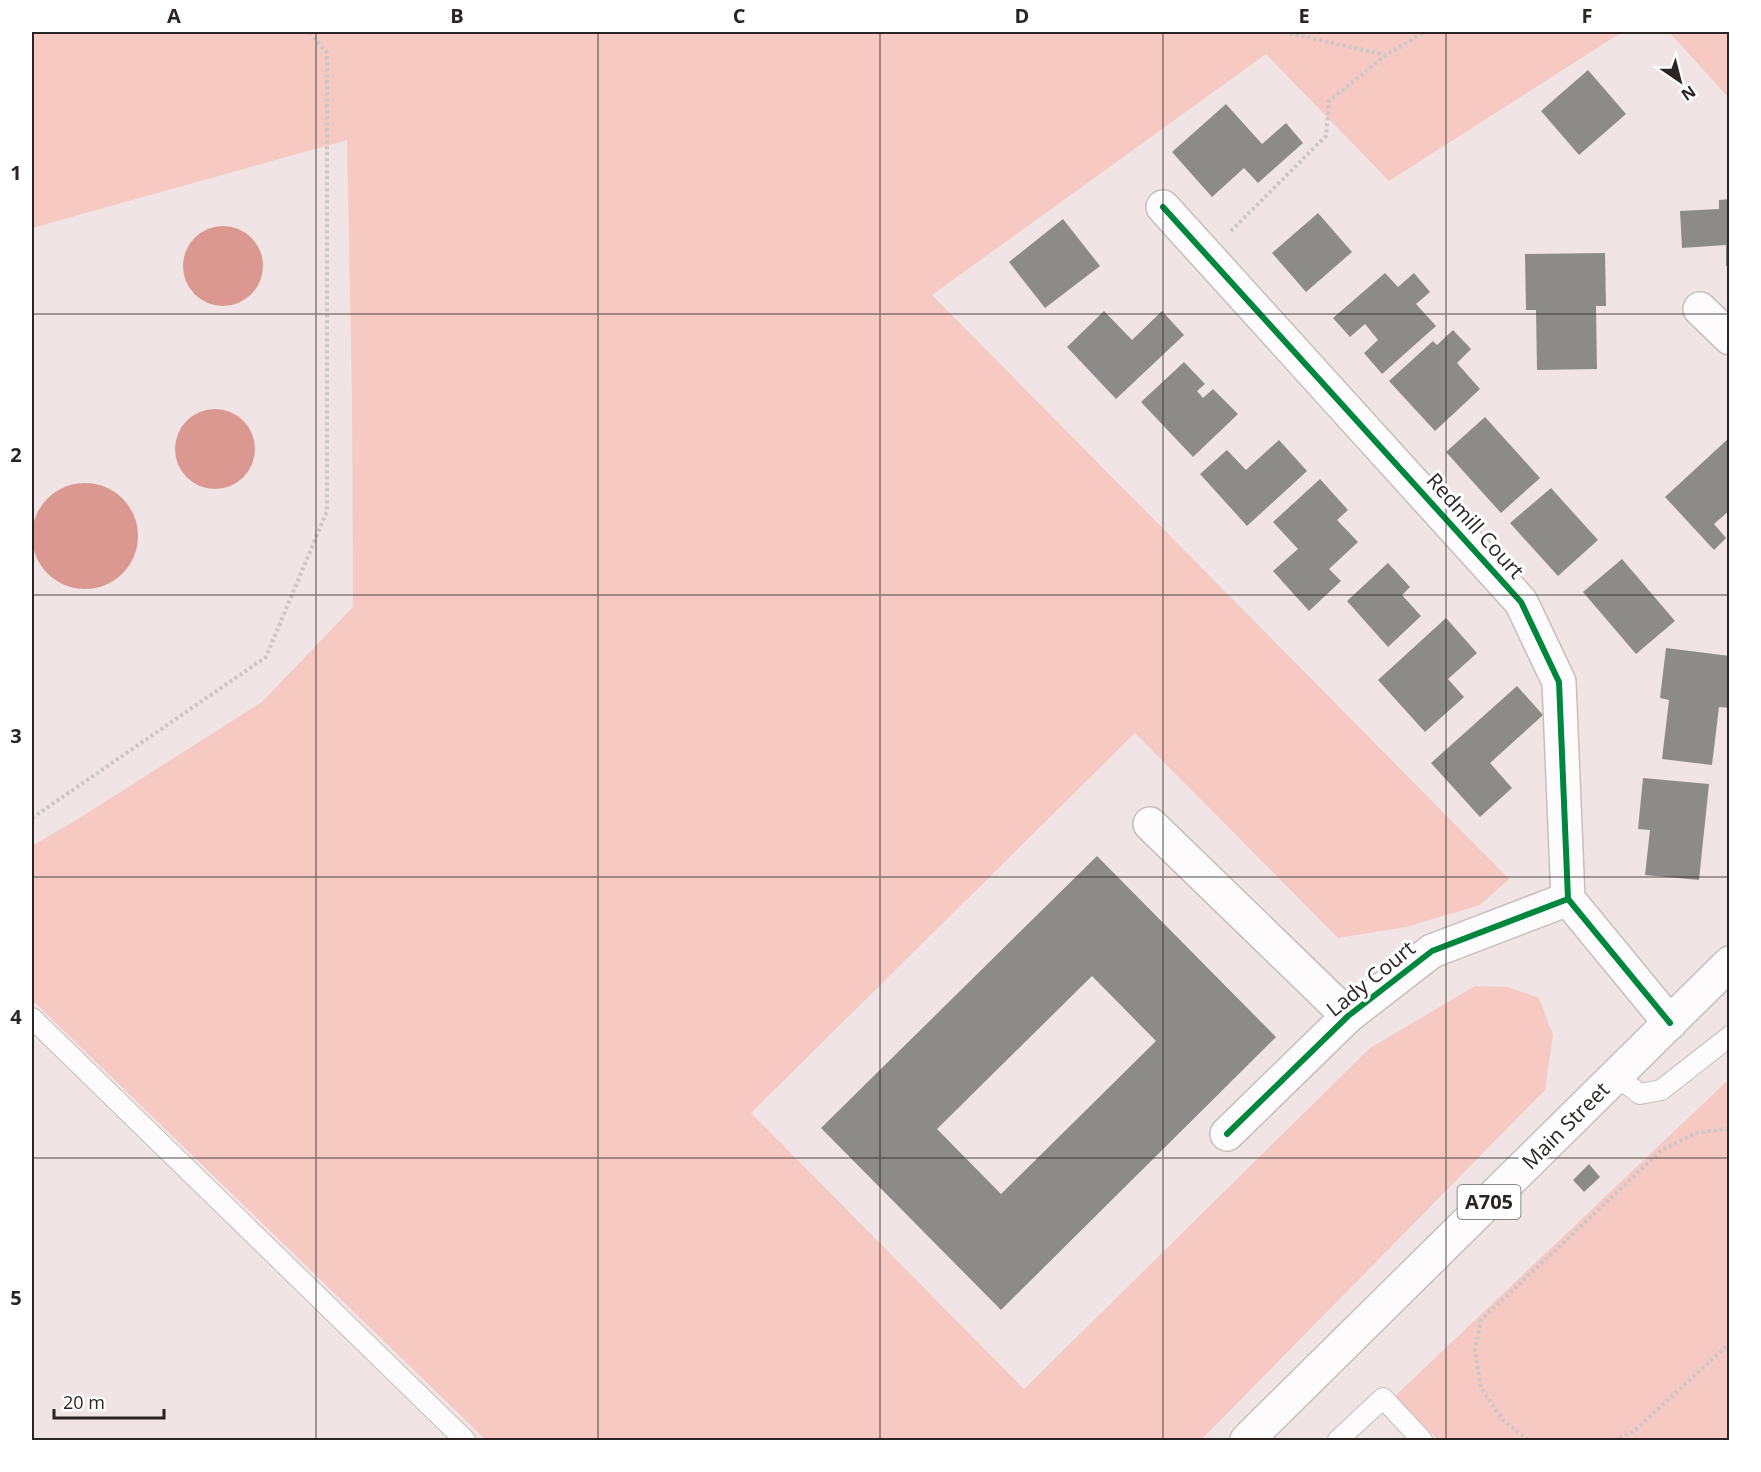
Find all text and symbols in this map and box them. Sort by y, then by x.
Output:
text: A [167,2,181,29]
text: B [450,2,464,29]
text: C [733,2,746,29]
text: D [1015,2,1029,29]
text: E [1298,2,1310,29]
text: F [1582,2,1592,29]
north arrow [1650,51,1710,111]
text: N [1677,81,1700,106]
text: 1 [10,159,22,186]
text: 2 [10,441,22,468]
street label: Redmill Court [1421,466,1531,584]
text: 3 [10,722,22,749]
street label: Lady Court [1320,934,1420,1023]
text: 4 [10,1003,22,1030]
street label: Main Street [1515,1075,1615,1175]
road number: A705 [1458,1185,1520,1219]
text: 5 [10,1284,22,1311]
scale bar [54,1382,164,1420]
text: 20 m [63,1390,105,1414]

